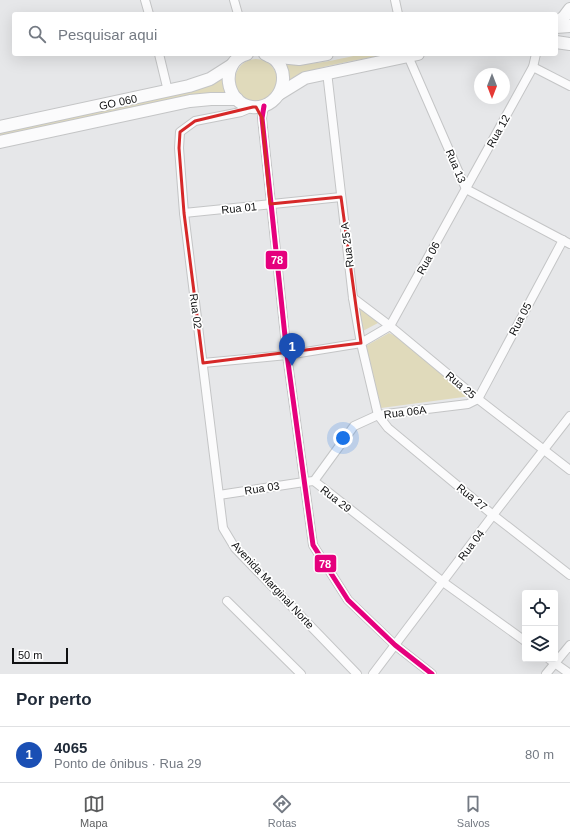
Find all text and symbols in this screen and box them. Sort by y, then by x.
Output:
search box [12,12,558,56]
icon: search [26,23,48,45]
text: Pesquisar aqui [58,26,157,43]
north arrow [474,68,510,104]
street label: GO 060 [98,92,138,112]
street label: Rua 12 [484,113,512,149]
street label: Rua 13 [444,147,468,185]
street label: Rua 01 [221,200,257,216]
street label: Rua 25 A [338,221,356,268]
street label: Rua 06 [414,240,442,276]
line badge: 78 [265,250,288,270]
text: 78 [271,254,283,266]
street label: Rua 02 [188,293,204,329]
street label: Rua 05 [506,301,534,337]
pin: 1 [279,333,305,366]
street label: Rua 25 [444,369,478,401]
street label: Rua 06A [383,403,428,421]
your location [333,428,353,448]
street label: Rua 03 [244,479,280,497]
street label: Rua 27 [454,481,490,513]
street label: Rua 29 [318,483,354,515]
street label: Rua 04 [456,527,486,563]
street label: Avenida Marginal Norte [229,539,317,631]
line badge: 78 [314,554,337,573]
text: 78 [319,558,331,570]
map controls [522,590,558,662]
button: locate [522,590,558,626]
button: layers [522,626,558,662]
scale bar [12,646,68,665]
text: 50 m [18,649,42,661]
text: Por perto [16,690,92,709]
text: 4065 [54,739,87,756]
text: 1 [25,747,33,762]
text: 80 m [525,747,554,762]
text: Ponto de ônibus · Rua 29 [54,756,201,771]
tab: Mapa [80,793,108,829]
tab: Rotas [268,793,297,829]
tab: Salvos [457,793,490,829]

